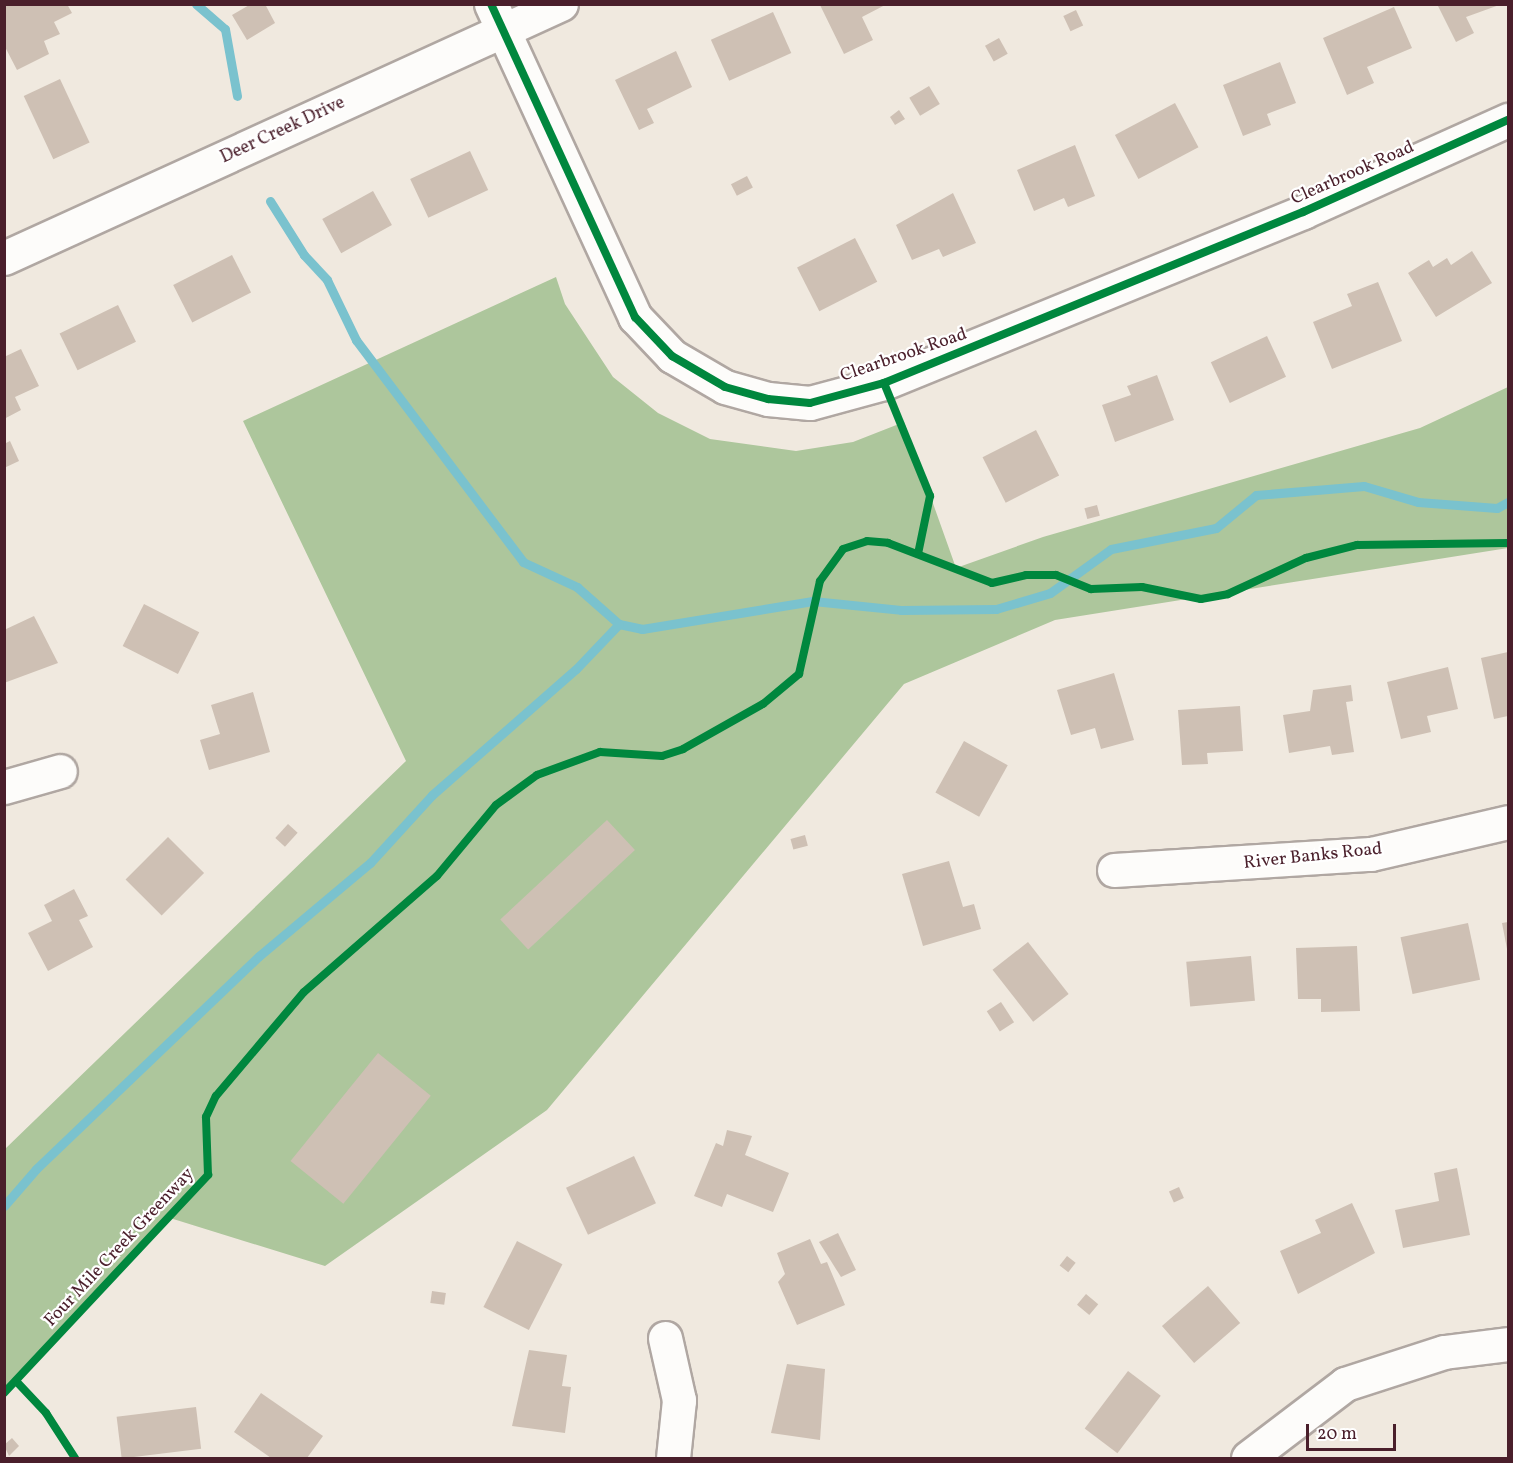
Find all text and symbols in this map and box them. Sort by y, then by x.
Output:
street label: Deer Creek Drive [217,93,349,169]
street label: Clearbrook Road [1288,137,1418,211]
street label: Clearbrook Road [838,324,970,388]
street label: River Banks Road [1243,839,1383,875]
street label: Four Mile Creek Greenway [41,1164,199,1332]
scale bar [1309,1412,1399,1450]
text: 20 m [1317,1422,1357,1447]

